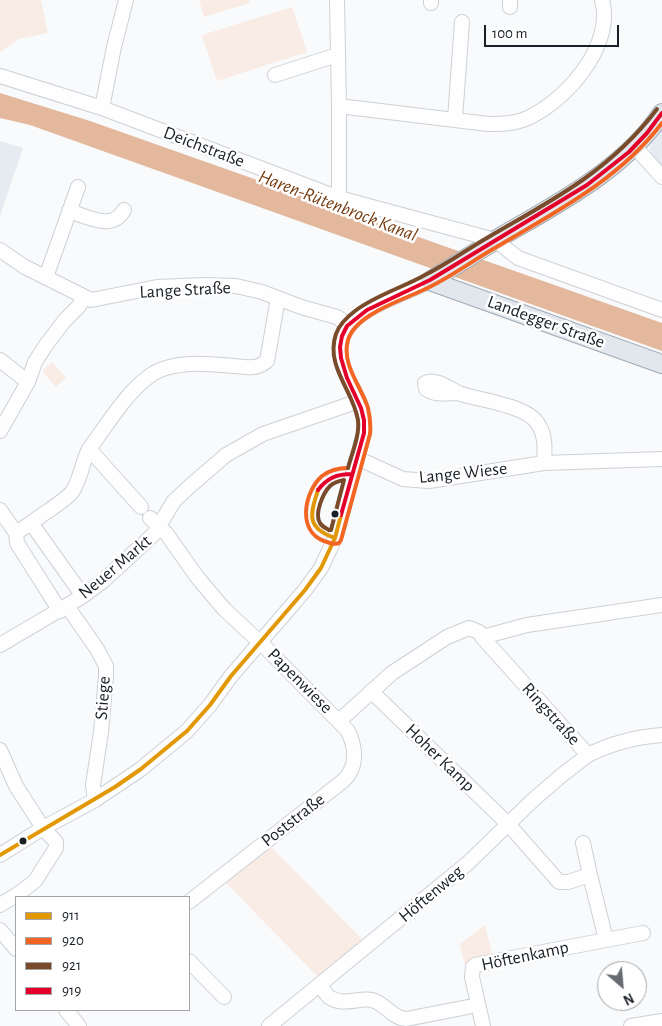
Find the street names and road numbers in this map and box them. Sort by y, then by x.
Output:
street label: Deichstraße [160,122,248,172]
street label: Lange Straße [139,277,231,303]
street label: Landegger Straße [484,291,608,353]
street label: Lange Wiese [418,458,508,488]
street label: Neuer Markt [74,530,156,604]
street label: Papenwiese [263,644,337,718]
street label: Stiege [91,675,115,721]
street label: Ringstraße [517,678,585,750]
street label: Hoher Kamp [401,719,479,797]
street label: Poststraße [257,789,329,851]
street label: Höftenweg [394,861,468,927]
street label: Höftenkamp [479,936,571,976]

